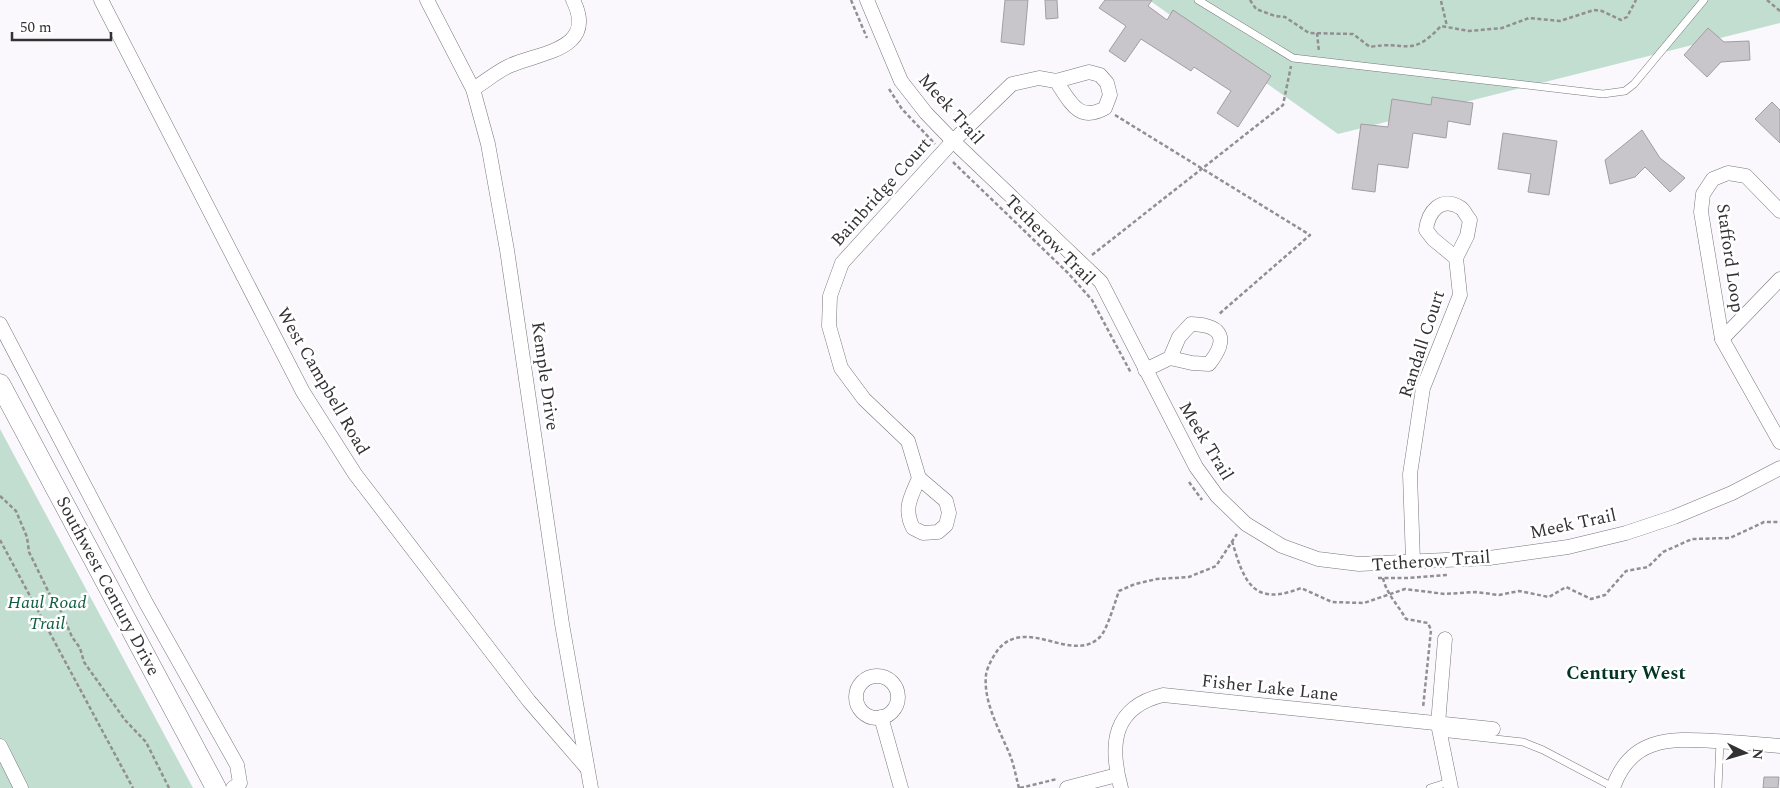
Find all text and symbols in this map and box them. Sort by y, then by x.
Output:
scale bar [12,10,111,42]
text: 50 m [20,16,52,39]
street label: Meek Trail [912,67,990,151]
street label: Bainbridge Court [825,131,937,253]
street label: Tetherow Trail [998,188,1102,292]
street label: Stafford Loop [1709,202,1751,314]
street label: Randall Court [1392,287,1452,401]
street label: West Campbell Road [270,302,376,460]
street label: Kemple Drive [524,320,566,432]
street label: Meek Trail [1172,396,1240,486]
street label: Southwest Century Drive [49,491,167,681]
street label: Meek Trail [1527,502,1619,546]
street label: Tetherow Trail [1371,543,1491,579]
park label: Haul Road Trail [8,589,86,637]
district label: Century West [1566,659,1686,688]
street label: Fisher Lake Lane [1200,667,1340,709]
north arrow [1720,728,1770,778]
text: N [1746,747,1768,761]

